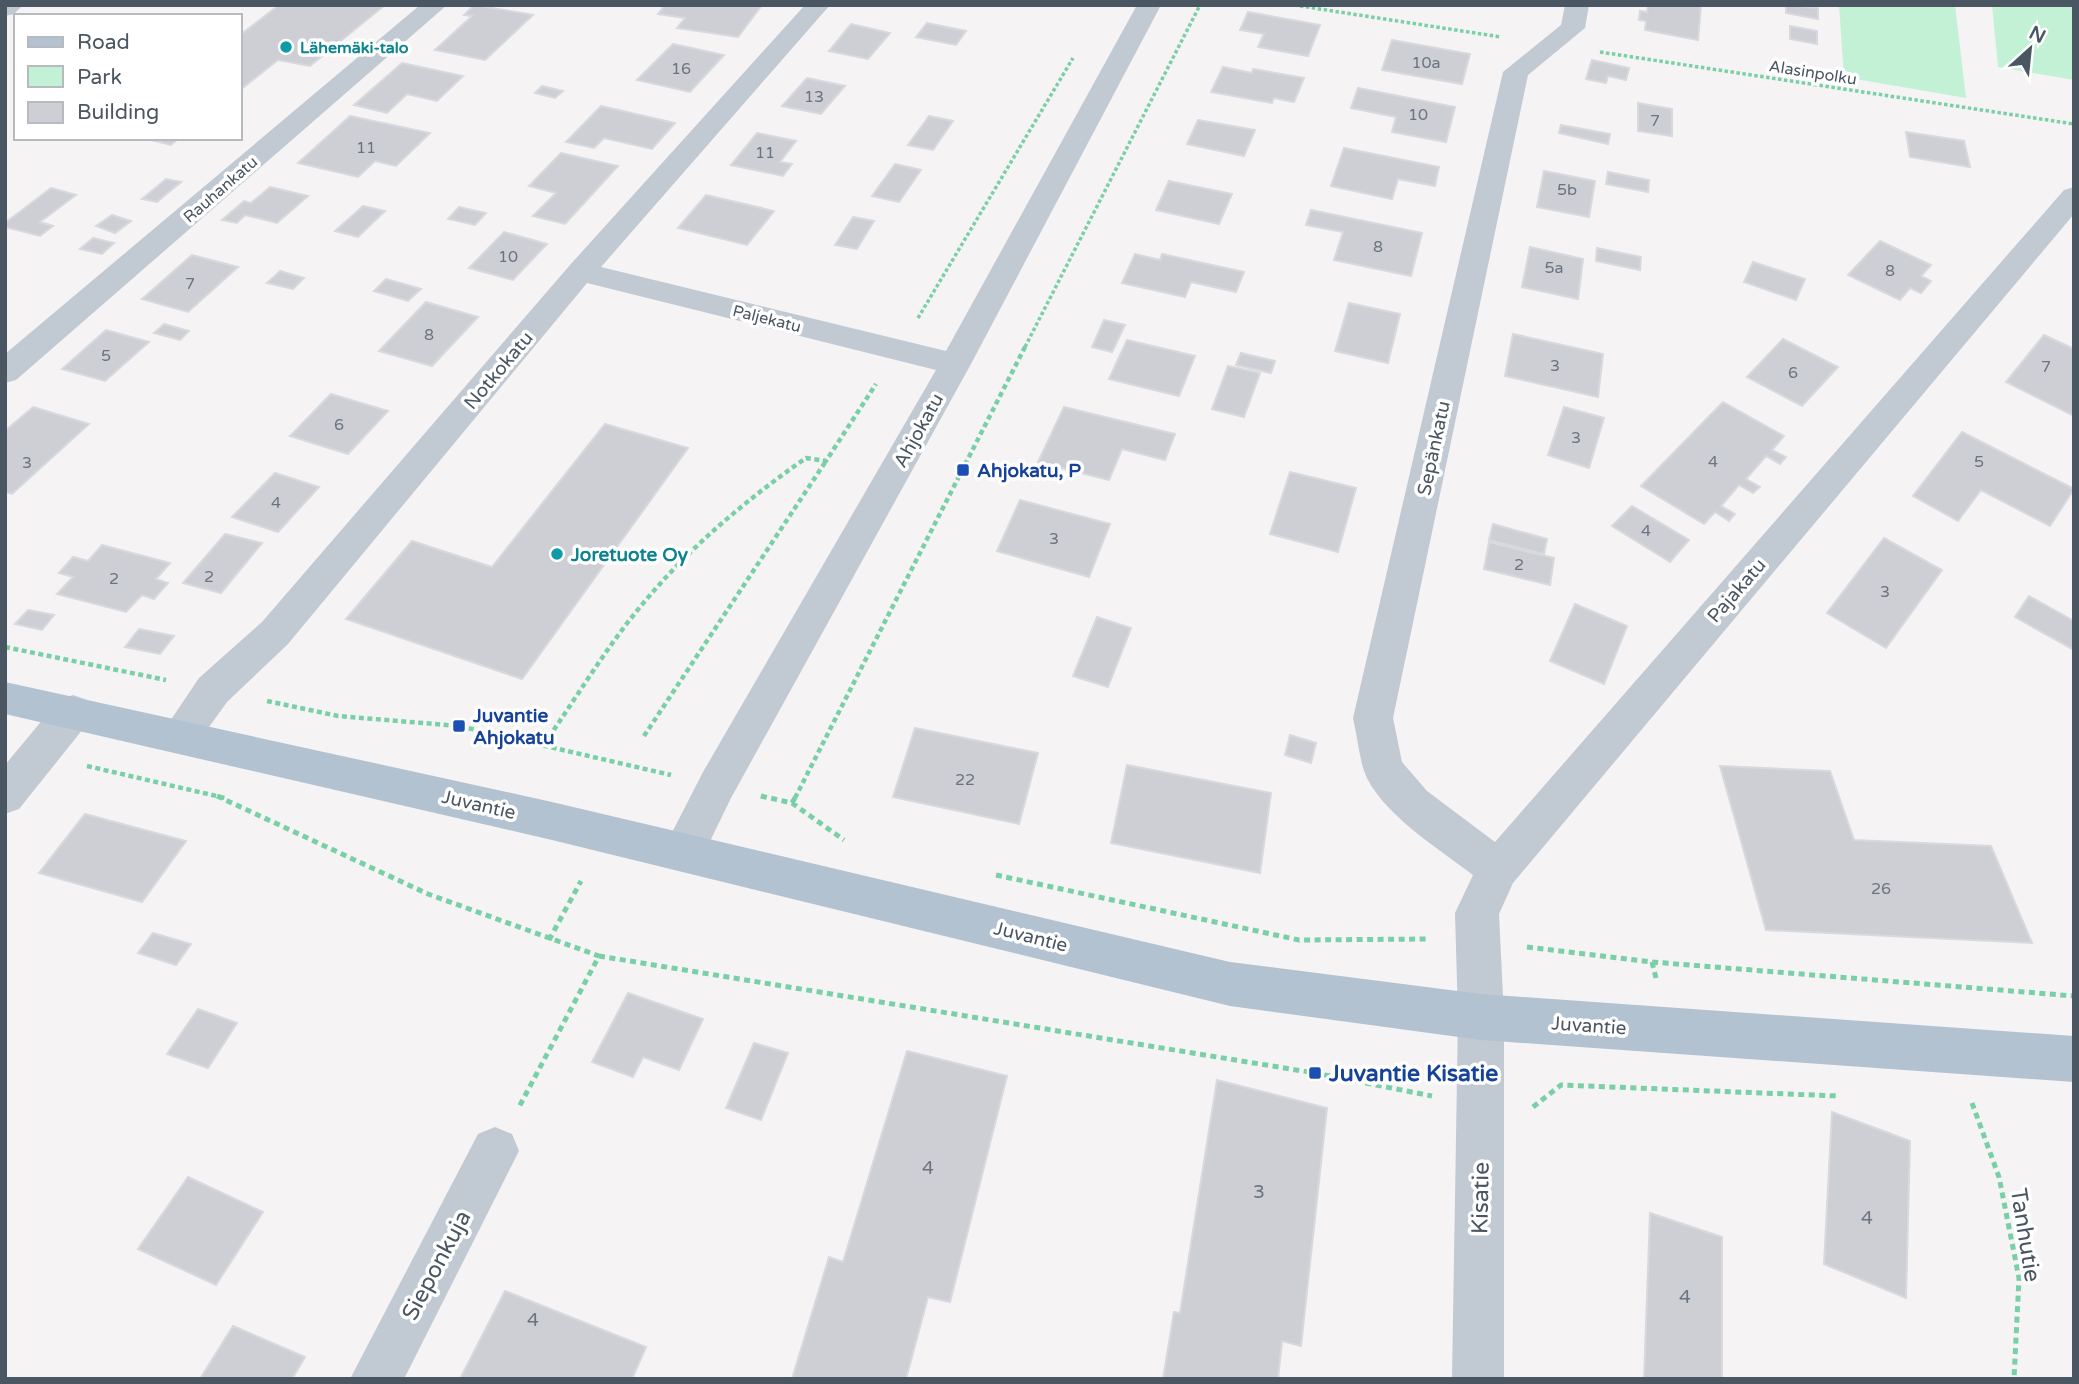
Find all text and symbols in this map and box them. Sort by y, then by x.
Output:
legend [14,14,242,140]
north arrow [1995,14,2065,84]
text: N [2025,21,2049,48]
text: Road [77,30,130,55]
place label: Lähemäki-talo [300,38,409,58]
marker: Lähemäki-talo [278,39,294,55]
house number: 10a [1411,53,1441,73]
street label: Alasinpolku [1768,56,1858,90]
house number: 16 [671,59,691,79]
text: Park [77,65,122,90]
house number: 13 [804,87,824,107]
text: Building [77,100,159,125]
house number: 10 [1408,105,1428,125]
house number: 7 [1650,111,1660,131]
house number: 11 [356,138,376,158]
house number: 11 [755,143,775,163]
street label: Rauhankatu [179,152,262,227]
house number: 5b [1557,180,1577,200]
house number: 8 [1373,237,1383,257]
house number: 10 [498,247,518,267]
house number: 5a [1544,258,1564,278]
house number: 8 [1885,261,1895,281]
house number: 7 [185,274,195,294]
street label: Paljekatu [731,301,803,337]
house number: 8 [424,325,434,345]
street label: Notkokatu [460,327,538,414]
house number: 5 [101,346,111,366]
house number: 3 [1550,356,1560,376]
house number: 7 [2041,357,2051,377]
house number: 6 [1788,363,1798,383]
street label: Ahjokatu [890,390,948,471]
street label: Sepänkatu [1413,399,1455,498]
house number: 6 [334,415,344,435]
house number: 3 [1571,428,1581,448]
house number: 4 [1708,452,1718,472]
house number: 5 [1974,452,1984,472]
house number: 3 [22,453,32,473]
place label: Ahjokatu, P [977,460,1081,483]
marker: Ahjokatu, P [955,462,971,478]
house number: 4 [271,493,281,513]
house number: 4 [1641,521,1651,541]
house number: 3 [1049,529,1059,549]
place label: Joretuote Oy [570,544,689,567]
marker: Joretuote Oy [549,546,565,562]
street label: Pajakatu [1703,554,1771,627]
house number: 2 [1514,555,1524,575]
house number: 2 [204,567,214,587]
house number: 2 [109,569,119,589]
house number: 3 [1880,582,1890,602]
place label: Juvantie Ahjokatu [472,705,554,750]
marker: Juvantie Ahjokatu [451,718,467,734]
house number: 22 [955,770,975,790]
street label: Juvantie [440,786,518,824]
house number: 26 [1871,879,1891,899]
street label: Juvantie [992,917,1070,957]
street label: Juvantie [1551,1012,1627,1040]
place label: Juvantie Kisatie [1328,1060,1498,1088]
marker: Juvantie Kisatie [1307,1065,1323,1081]
house number: 4 [922,1157,934,1179]
street label: Kisatie [1466,1162,1496,1234]
house number: 3 [1253,1181,1265,1203]
street label: Tanhutie [2004,1186,2046,1284]
street label: Sieponkuja [396,1206,478,1325]
house number: 4 [1861,1207,1873,1229]
house number: 4 [1679,1286,1691,1308]
house number: 4 [527,1309,539,1331]

